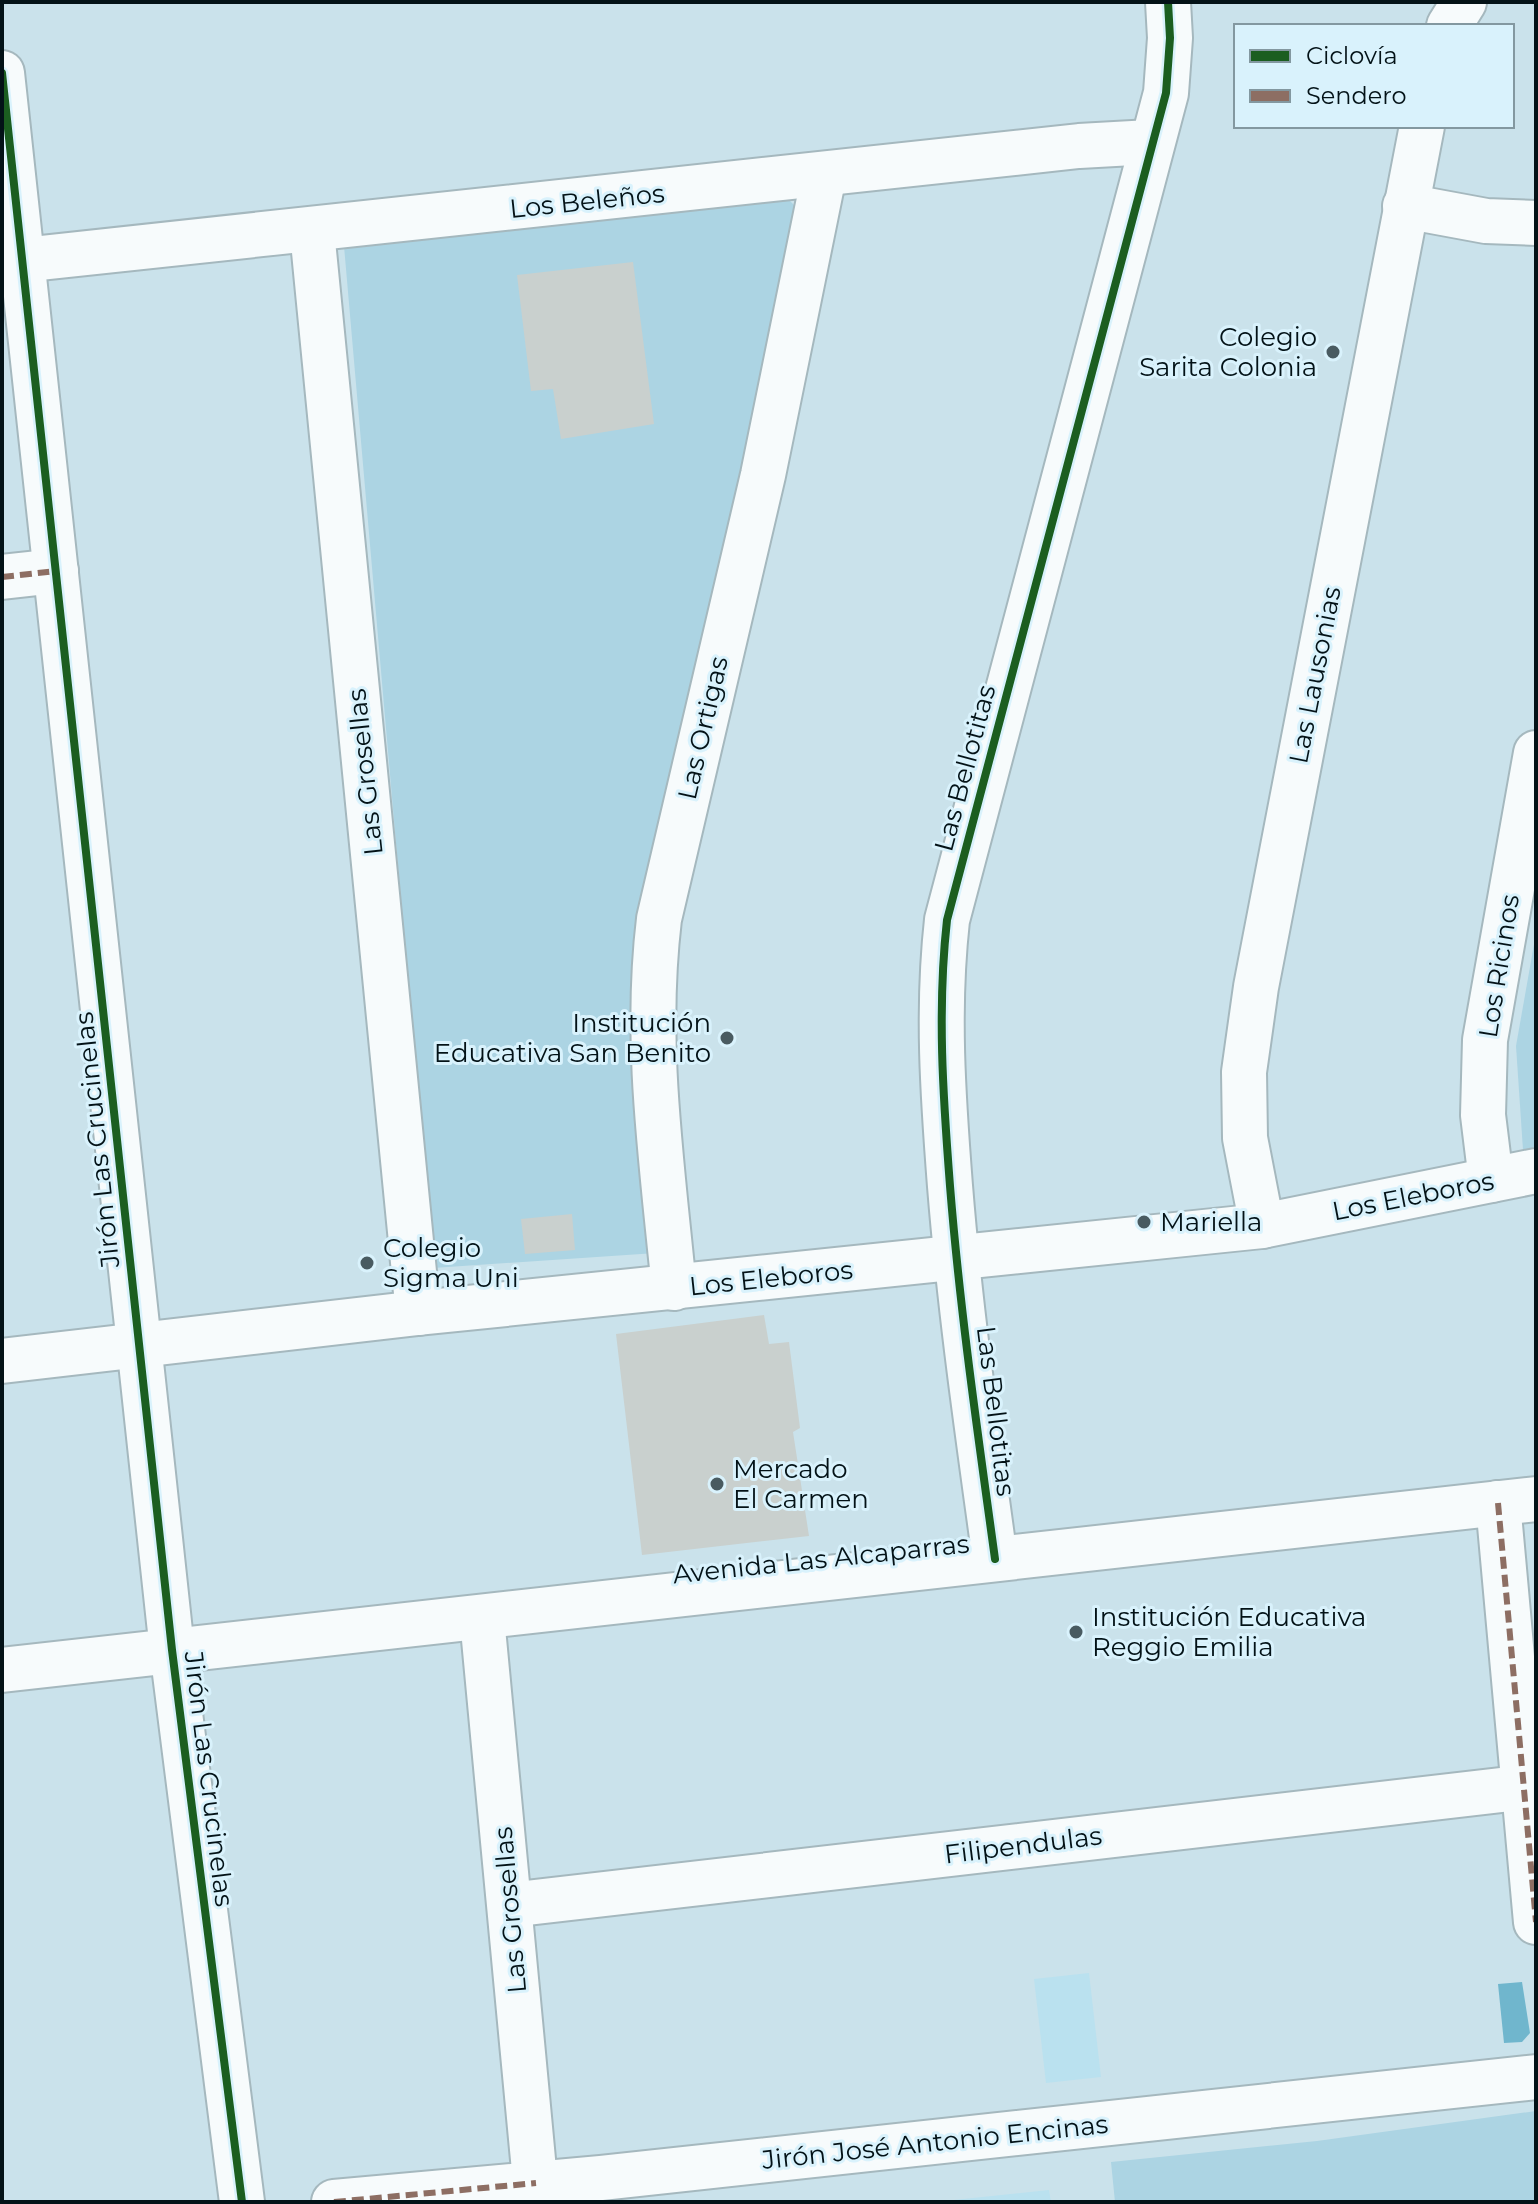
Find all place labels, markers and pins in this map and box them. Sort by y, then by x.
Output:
place label: Colegio Sarita Colonia [1139,321,1317,383]
marker: Colegio Sarita Colonia [1324,343,1342,361]
place label: Institución Educativa San Benito [434,1007,711,1069]
marker: Institución Educativa San Benito [718,1029,736,1047]
place label: Mariella [1160,1206,1262,1238]
marker: Mariella [1135,1213,1153,1231]
place label: Colegio Sigma Uni [383,1232,519,1294]
marker: Colegio Sigma Uni [358,1254,376,1272]
place label: Mercado El Carmen [733,1453,869,1515]
marker: Mercado El Carmen [708,1475,726,1493]
place label: Institución Educativa Reggio Emilia [1092,1601,1366,1663]
marker: Institución Educativa Reggio Emilia [1067,1623,1085,1641]

